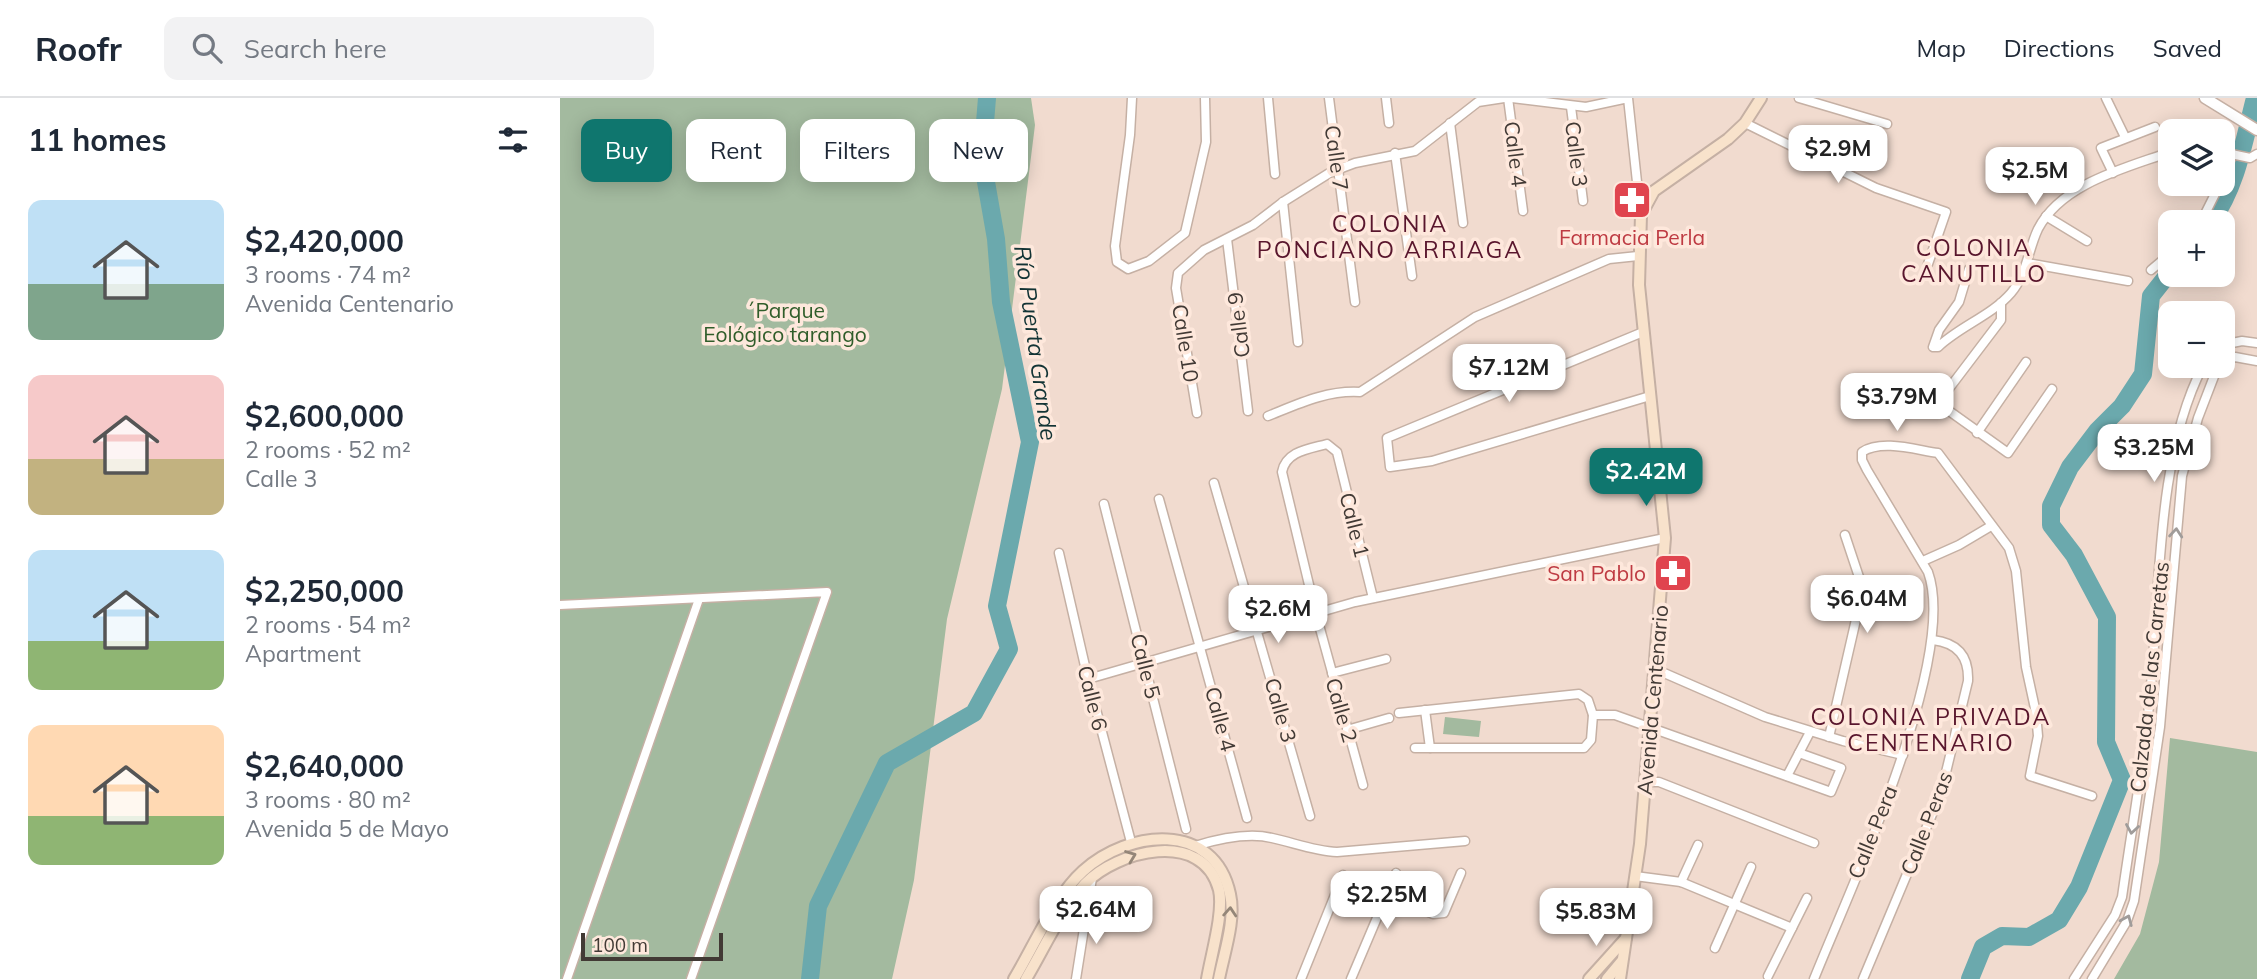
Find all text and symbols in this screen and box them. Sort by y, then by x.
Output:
search box [164,17,654,80]
text: Roofr [35,28,122,69]
icon: search [188,29,226,67]
text: Search here [244,32,387,65]
text: Map [1916,33,1966,63]
text: Directions [2004,33,2115,63]
text: Saved [2153,33,2222,63]
chip: Buy [581,119,672,182]
chip: Rent [686,119,786,182]
chip: Filters [800,119,915,182]
chip: New [929,119,1028,182]
map controls [2158,119,2235,378]
button: layers [2158,119,2235,196]
street label: Calle 4 [1499,120,1533,189]
street label: Calle 3 [1560,120,1594,188]
text: 11 homes [28,121,167,159]
icon: filters [494,121,532,159]
street label: Calle 7 [1320,123,1354,193]
pin: $2.9M [1789,126,1887,185]
text: $2.9M [1804,133,1872,162]
pin: $2.5M [1986,148,2084,207]
text: $2.5M [2001,155,2069,184]
pharmacy icon: Farmacia Perla [1611,179,1653,221]
district label: COLONIA PONCIANO ARRIAGA [1257,209,1523,264]
button: + [2158,210,2235,287]
text: $2,420,000 [245,222,404,260]
place label: Farmacia Perla [1559,224,1705,250]
icon: home [84,228,168,312]
district label: COLONIA CANUTILLO [1901,233,2047,288]
water label: Río Puerta Grande [1008,244,1064,442]
text: 3 rooms · 74 m² [245,260,411,289]
text: Avenida Centenario [245,289,454,318]
street label: Calle 9 [1221,291,1255,359]
park label: ´Parque Eológico tarango [703,297,867,347]
button: − [2158,301,2235,378]
street label: Calle 10 [1167,302,1205,384]
pin: $7.12M [1452,344,1566,404]
text: $7.12M [1469,352,1549,381]
pin: $3.79M [1840,374,1954,433]
text: $3.79M [1857,381,1937,410]
text: $2,600,000 [245,397,404,435]
icon: home [84,403,168,487]
pin: $3.25M [2097,424,2211,484]
text: $3.25M [2114,432,2194,461]
text: 2 rooms · 52 m² [245,435,411,464]
pin: $2.42M [1589,448,1703,508]
text: $2.42M [1606,456,1686,485]
text: Calle 3 [245,464,317,493]
street label: Calle 1 [1334,490,1376,560]
one-way arrow [2168,527,2183,538]
pharmacy icon: San Pablo [1652,552,1694,594]
place label: San Pablo [1547,560,1646,586]
street label: Calzada de las Carretas [2124,560,2174,794]
text: $2,250,000 [245,572,404,610]
pin: $6.04M [1810,575,1924,635]
icon: home [84,578,168,662]
text: $6.04M [1827,583,1907,612]
pin: $2.6M [1229,586,1327,645]
text: $2.6M [1244,593,1312,622]
street label: Avenida Centenario [1631,604,1673,796]
text: 2 rooms · 54 m² [245,610,411,639]
street label: Calle 5 [1125,631,1167,701]
text: Apartment [245,639,361,668]
street label: Calle 6 [1072,663,1114,733]
street label: Calle 3 [1259,675,1303,745]
street label: Calle 2 [1320,675,1364,745]
street label: Calle 4 [1200,684,1242,755]
district label: COLONIA PRIVADA CENTENARIO [1811,702,2051,757]
text: $2,640,000 [245,747,404,785]
icon: home [84,753,168,837]
street label: Calle Peras [1894,768,1958,878]
street label: Calle Pera [1842,782,1902,882]
text: 3 rooms · 80 m² [245,785,411,814]
text: Avenida 5 de Mayo [245,814,449,843]
one-way arrow [2125,823,2140,835]
one-way arrow [1124,850,1136,864]
pin: $2.25M [1330,872,1444,931]
text: $2.25M [1347,879,1427,908]
pin: $2.64M [1039,886,1153,946]
pin: $5.83M [1539,888,1653,948]
text: $2.64M [1056,894,1136,923]
text: $5.83M [1556,896,1636,925]
one-way arrow [1222,906,1237,917]
one-way arrow [2118,915,2132,927]
scale bar [581,930,723,962]
text: 100 m [592,933,648,957]

